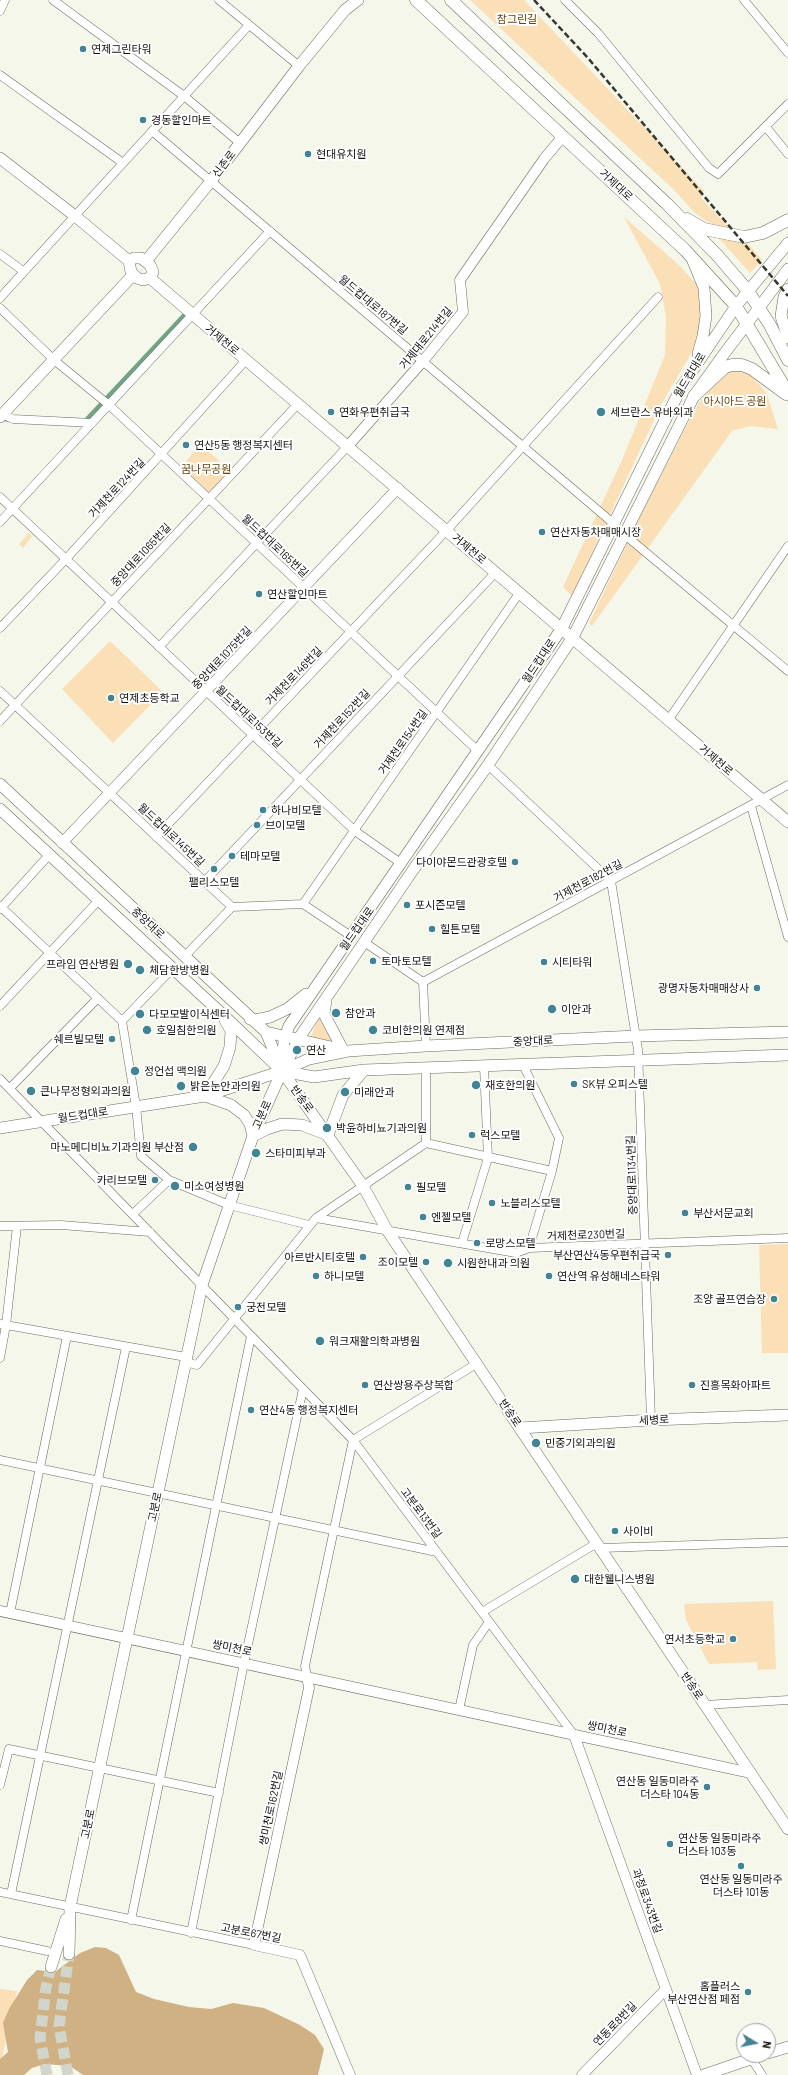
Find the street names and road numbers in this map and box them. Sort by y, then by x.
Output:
street label: 신촌로 [210,148,238,180]
street label: 거제대로 [597,166,635,204]
street label: 월드컵대로187번길 [336,272,410,338]
street label: 거제대로214번길 [397,304,455,372]
street label: 거제천로 [202,322,242,358]
street label: 월드컵대로 [671,350,709,400]
street label: 거제천로124번길 [86,456,148,520]
street label: 월드컵대로165번길 [239,512,311,580]
street label: 중앙대로1065번길 [108,520,174,590]
street label: 거제천로 [449,531,489,567]
street label: 중앙대로1075번길 [189,624,255,692]
street label: 월드컵대로 [519,636,559,686]
street label: 거제천로146번길 [263,644,325,708]
street label: 월드컵대로153번길 [213,683,285,751]
street label: 거제천로152번길 [311,687,373,751]
street label: 거제천로154번길 [376,707,430,777]
street label: 거제천로 [696,742,736,778]
street label: 월드컵대로145번길 [135,801,207,869]
street label: 거제천로182번길 [551,857,625,905]
street label: 중앙대로 [129,904,167,942]
street label: 월드컵대로 [337,904,377,954]
street label: 중앙대로 [512,1033,554,1049]
street label: 반송로 [288,1083,316,1115]
street label: 고분로 [250,1098,274,1132]
street label: 월드컵대로 [57,1105,109,1125]
street label: 중앙대로1134번길 [624,1135,640,1215]
street label: 거제천로230번길 [547,1227,625,1243]
street label: 반송로 [496,1397,524,1429]
street label: 세병로 [638,1413,670,1427]
street label: 고분로13번길 [398,1485,444,1541]
street label: 고분로 [145,1491,165,1523]
street label: 쌍미천로 [211,1637,253,1659]
street label: 반송로 [678,1670,706,1702]
street label: 쌍미천로 [586,1718,628,1740]
street label: 쌍미천로162번길 [257,1769,285,1847]
street label: 고분로 [78,1808,98,1840]
street label: 과정로343번길 [629,1867,665,1935]
street label: 고분로67번길 [220,1921,282,1945]
street label: 연동로8번길 [591,1999,639,2049]

